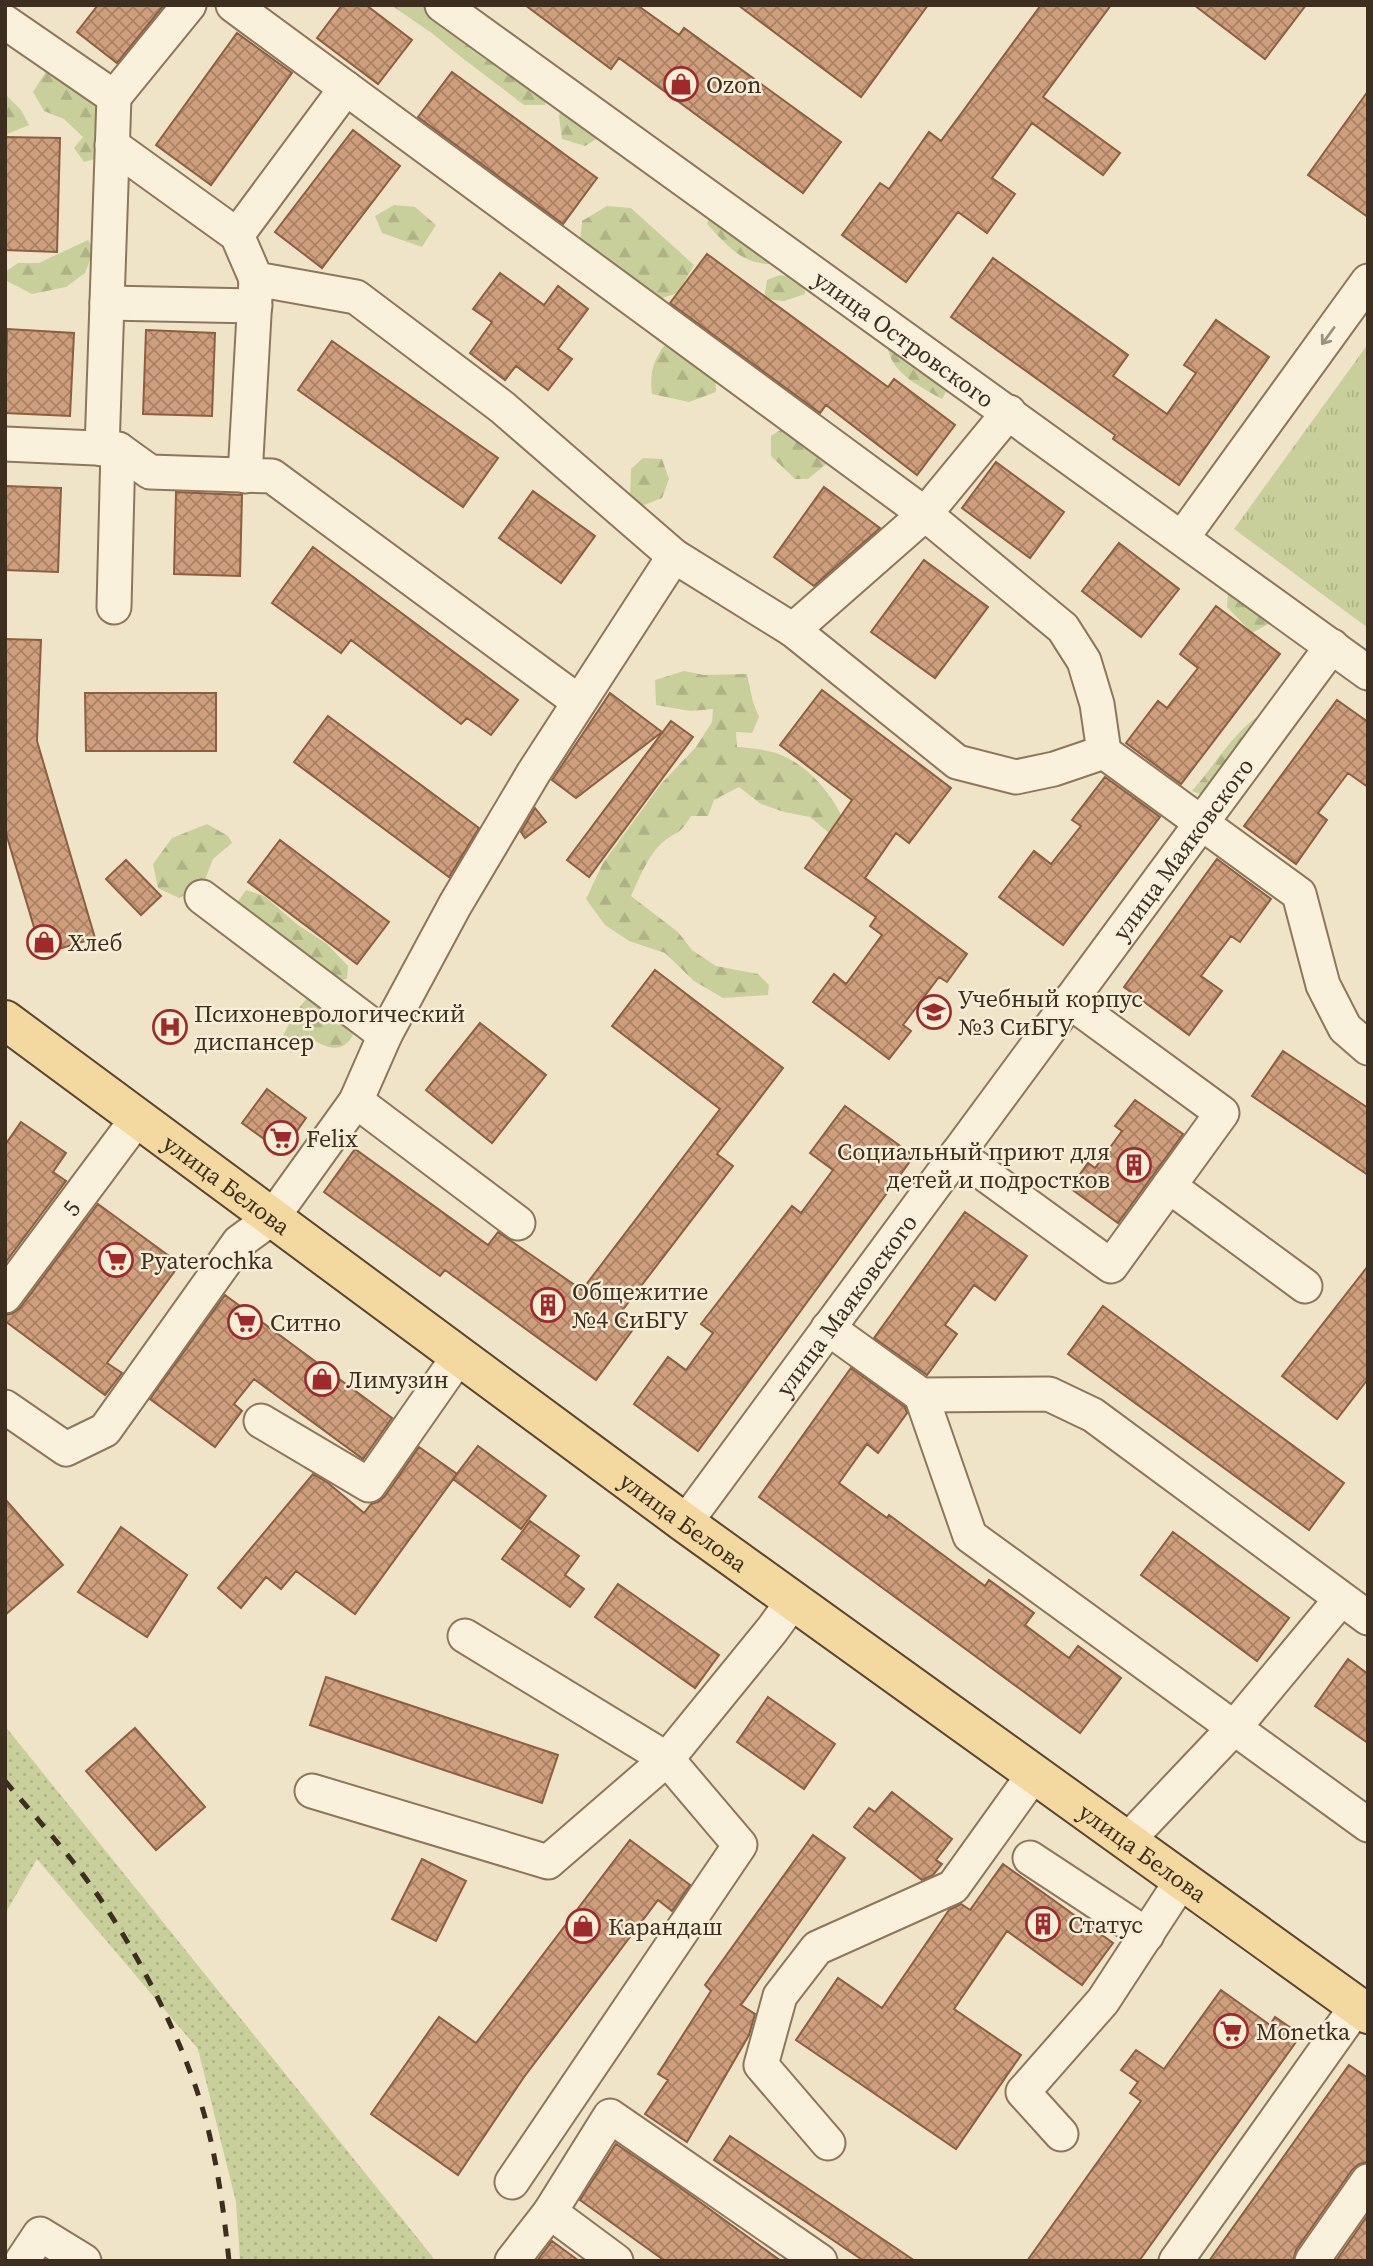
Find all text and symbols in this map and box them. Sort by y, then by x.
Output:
shop icon: Ozon [662,65,700,103]
place label: Ozon [706,68,762,101]
street label: улица Островского [807,262,1001,415]
one-way arrow [1320,327,1335,345]
street label: улица Маяковского [1104,751,1261,947]
shop icon: Хлеб [25,923,63,961]
place label: Хлеб [68,926,122,959]
place label: Учебный корпус №3 СиБГУ [958,982,1143,1043]
school or university icon: Учебный корпус №3 СиБГУ [915,993,953,1031]
place label: Психоневрологический диспансер [194,997,465,1058]
hospital icon: Психоневрологический диспансер [151,1008,189,1046]
supermarket icon: Felix [262,1119,300,1157]
place label: Felix [306,1122,358,1155]
street label: улица Белова [156,1126,298,1243]
place label: Социальный приют для детей и подростков [837,1135,1110,1196]
building icon: Социальный приют для детей и подростков [1115,1146,1153,1184]
street label: 5 [54,1193,88,1222]
street label: улица Маяковского [767,1207,924,1403]
supermarket icon: Pyaterochka [97,1241,135,1279]
place label: Pyaterochka [140,1244,274,1277]
place label: Общежитие №4 СиБГУ [572,1275,708,1336]
building icon: Общежитие №4 СиБГУ [529,1286,567,1324]
supermarket icon: Ситно [226,1303,264,1341]
place label: Ситно [270,1306,341,1339]
shop icon: Лимузин [303,1360,341,1398]
place label: Лимузин [346,1363,449,1396]
street label: улица Белова [613,1464,755,1580]
street label: улица Белова [1072,1795,1215,1910]
building icon: Статус [1024,1905,1062,1943]
shop icon: Карандаш [564,1907,602,1945]
place label: Статус [1068,1908,1143,1941]
place label: Карандаш [608,1910,723,1943]
supermarket icon: Monetka [1212,2012,1250,2050]
place label: Monetka [1256,2015,1351,2048]

